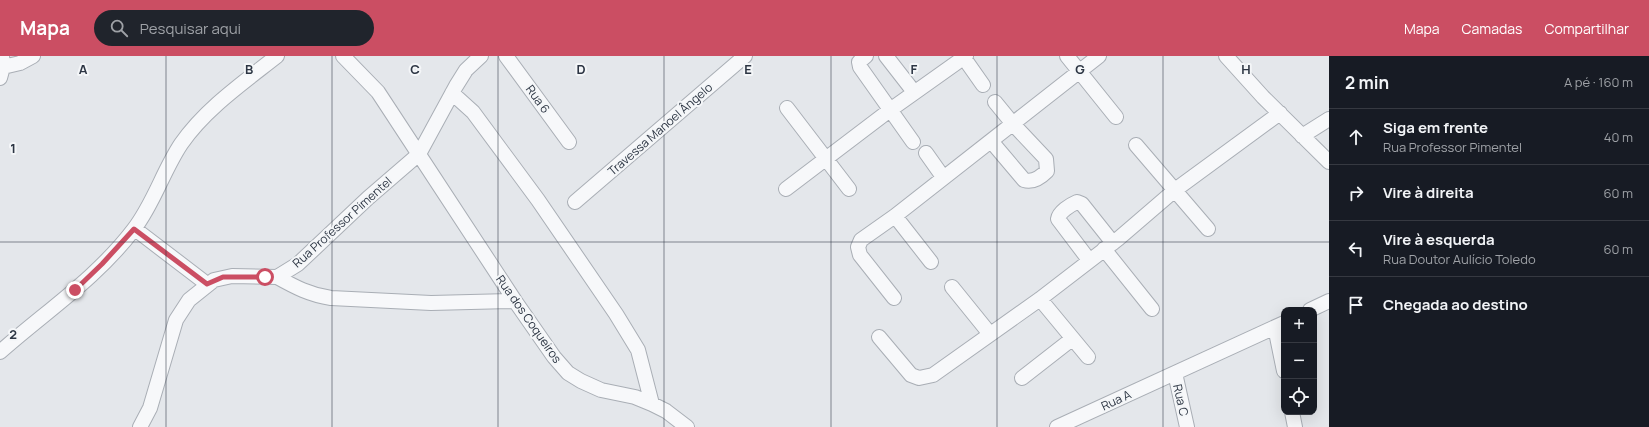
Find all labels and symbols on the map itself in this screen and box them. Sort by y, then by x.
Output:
text: A [79,60,88,78]
text: B [245,60,253,78]
text: C [410,60,420,78]
text: D [576,60,586,78]
text: E [744,60,752,78]
text: F [911,60,918,78]
text: G [1075,60,1085,78]
text: H [1241,60,1251,78]
street label: Travessa Manoel Ângelo [604,79,716,179]
street label: Rua 6 [522,81,554,117]
text: 1 [10,139,16,157]
street label: Rua Professor Pimentel [289,173,395,271]
route start [256,268,274,286]
street label: Rua dos Coqueiros [492,272,566,366]
route end [66,281,84,299]
text: 2 [9,325,17,343]
street label: Rua C [1169,382,1193,418]
street label: Rua A [1098,386,1134,414]

